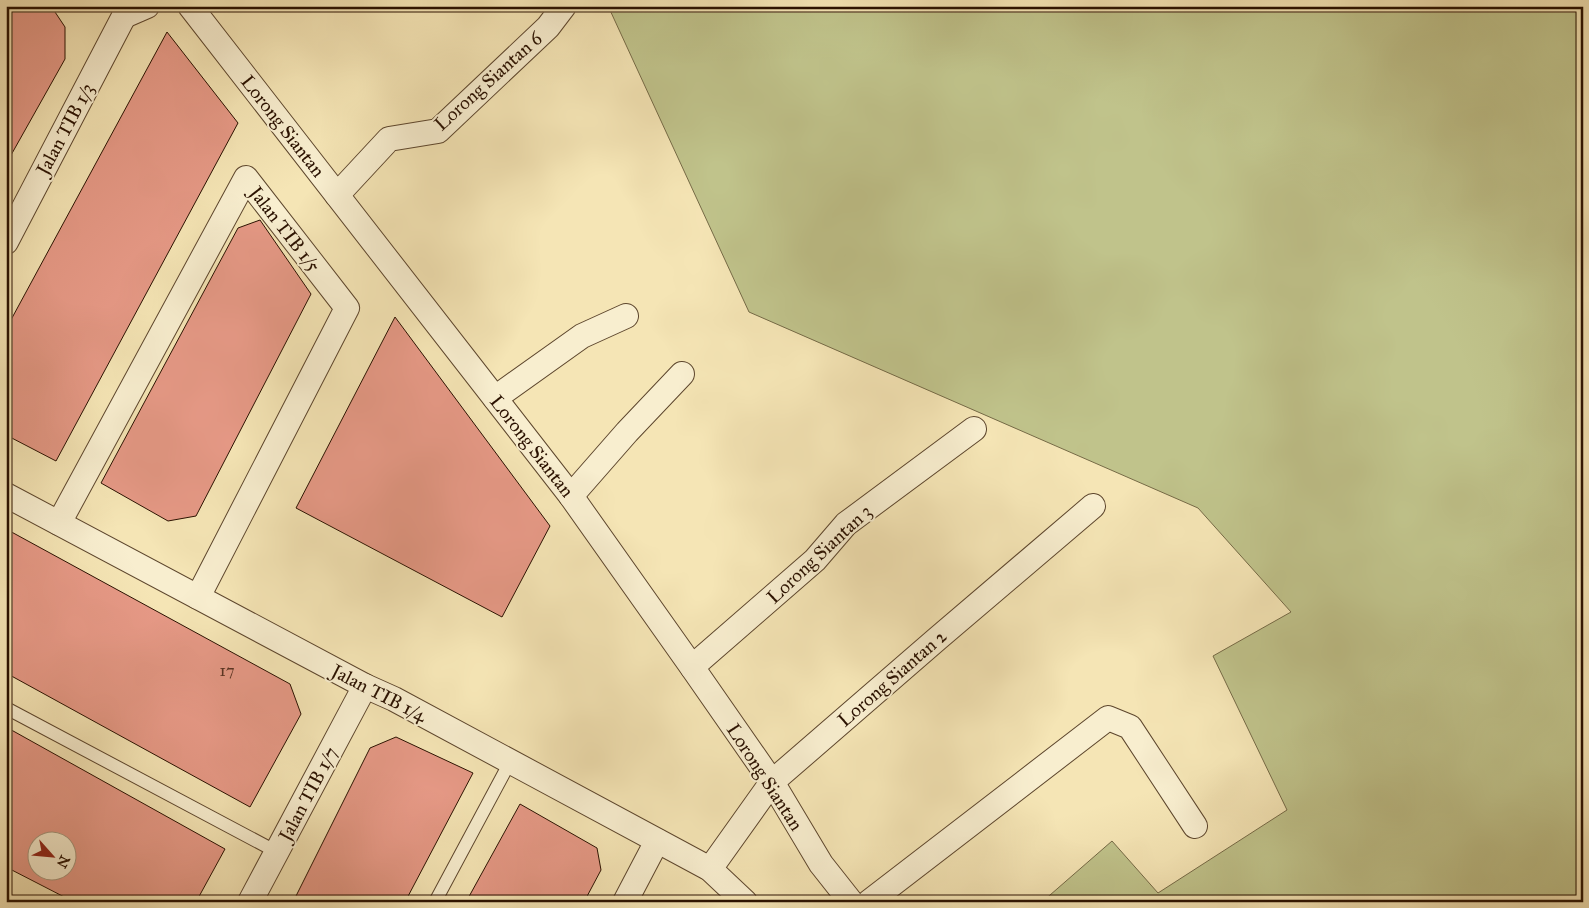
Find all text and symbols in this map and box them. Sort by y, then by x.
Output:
street label: Lorong Siantan 6 [429,26,548,136]
street label: Lorong Siantan [235,70,330,182]
street label: Jalan TIB 1/3 [30,79,100,181]
street label: Jalan TIB 1/5 [243,180,326,277]
street label: Lorong Siantan [484,390,579,502]
street label: Lorong Siantan 3 [762,500,877,609]
street label: Lorong Siantan 2 [833,624,952,732]
street label: Jalan TIB 1/4 [325,658,431,728]
house number: 17 [220,661,234,680]
street label: Lorong Siantan [721,719,808,835]
street label: Jalan TIB 1/7 [273,743,343,847]
north arrow [28,830,78,880]
text: N [53,853,73,871]

